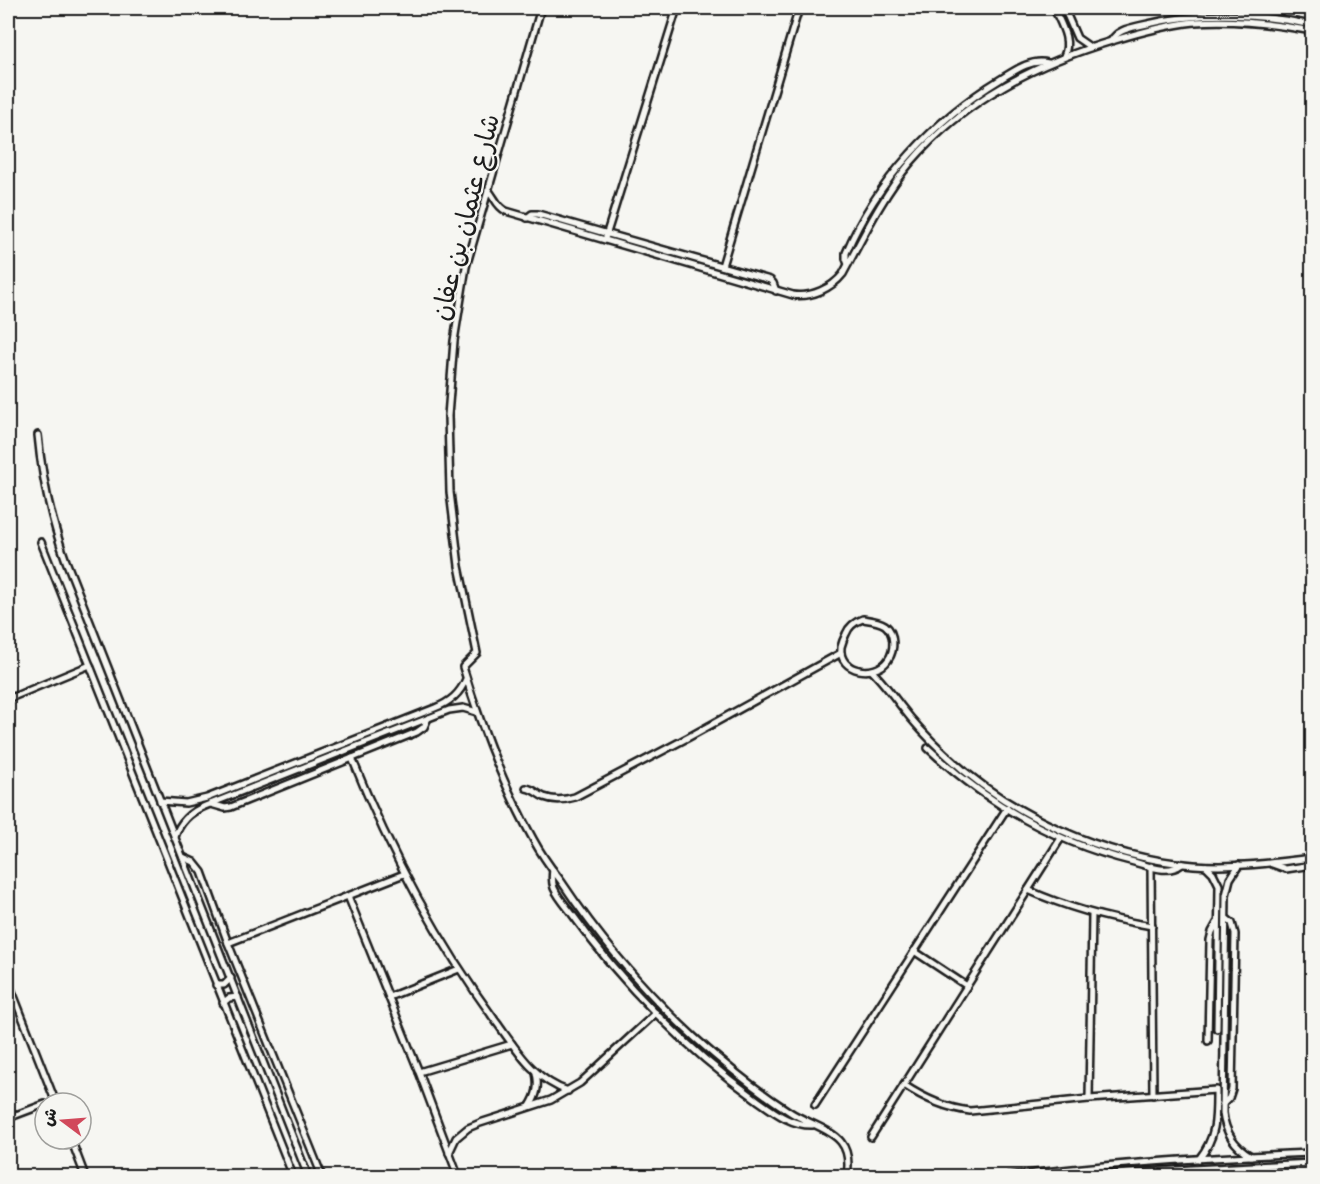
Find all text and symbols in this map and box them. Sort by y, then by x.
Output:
street label: شارع عثمان بن عفان [424,110,512,325]
north arrow [33,1091,93,1151]
text: ش [37,1106,64,1129]

